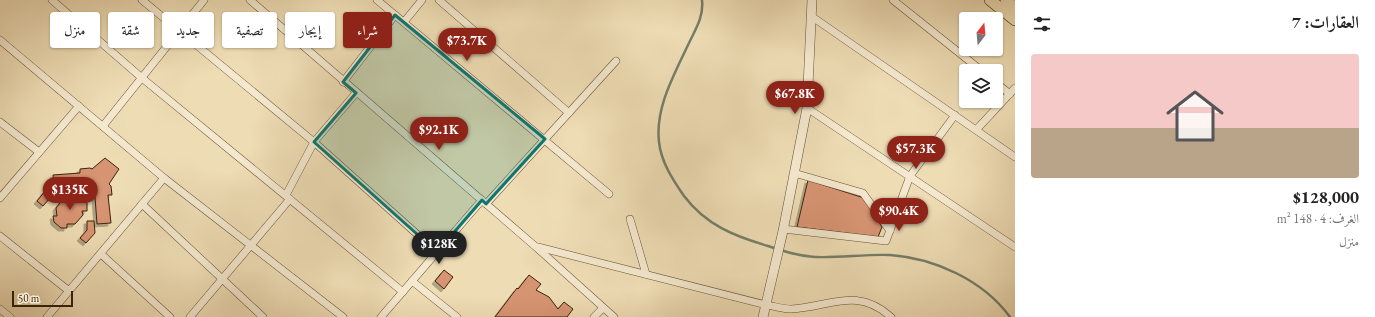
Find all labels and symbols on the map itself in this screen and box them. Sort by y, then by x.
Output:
north arrow [959,12,1003,56]
pin: $73.7K [434,28,500,62]
pin: $67.8K [762,81,828,115]
pin: $92.1K [406,117,472,151]
pin: $57.3K [883,136,949,170]
pin: $135K [42,177,98,211]
pin: $90.4K [866,198,932,232]
pin: $128K [411,231,467,265]
scale bar [12,289,73,308]

